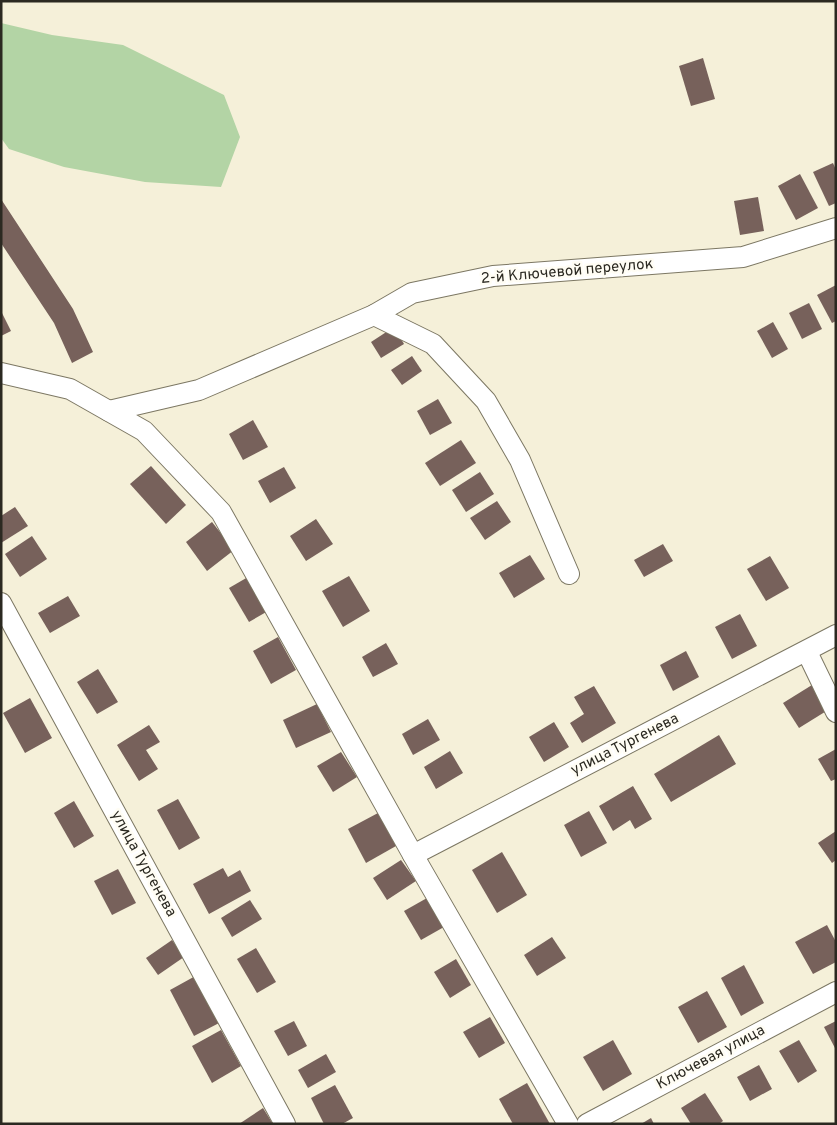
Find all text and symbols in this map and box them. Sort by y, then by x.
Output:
street label: 2-й Ключевой переулок [480,255,654,289]
street label: улица Тургенева [568,710,682,780]
street label: улица Тургенева [106,807,180,921]
street label: Ключевая улица [654,1021,768,1095]

